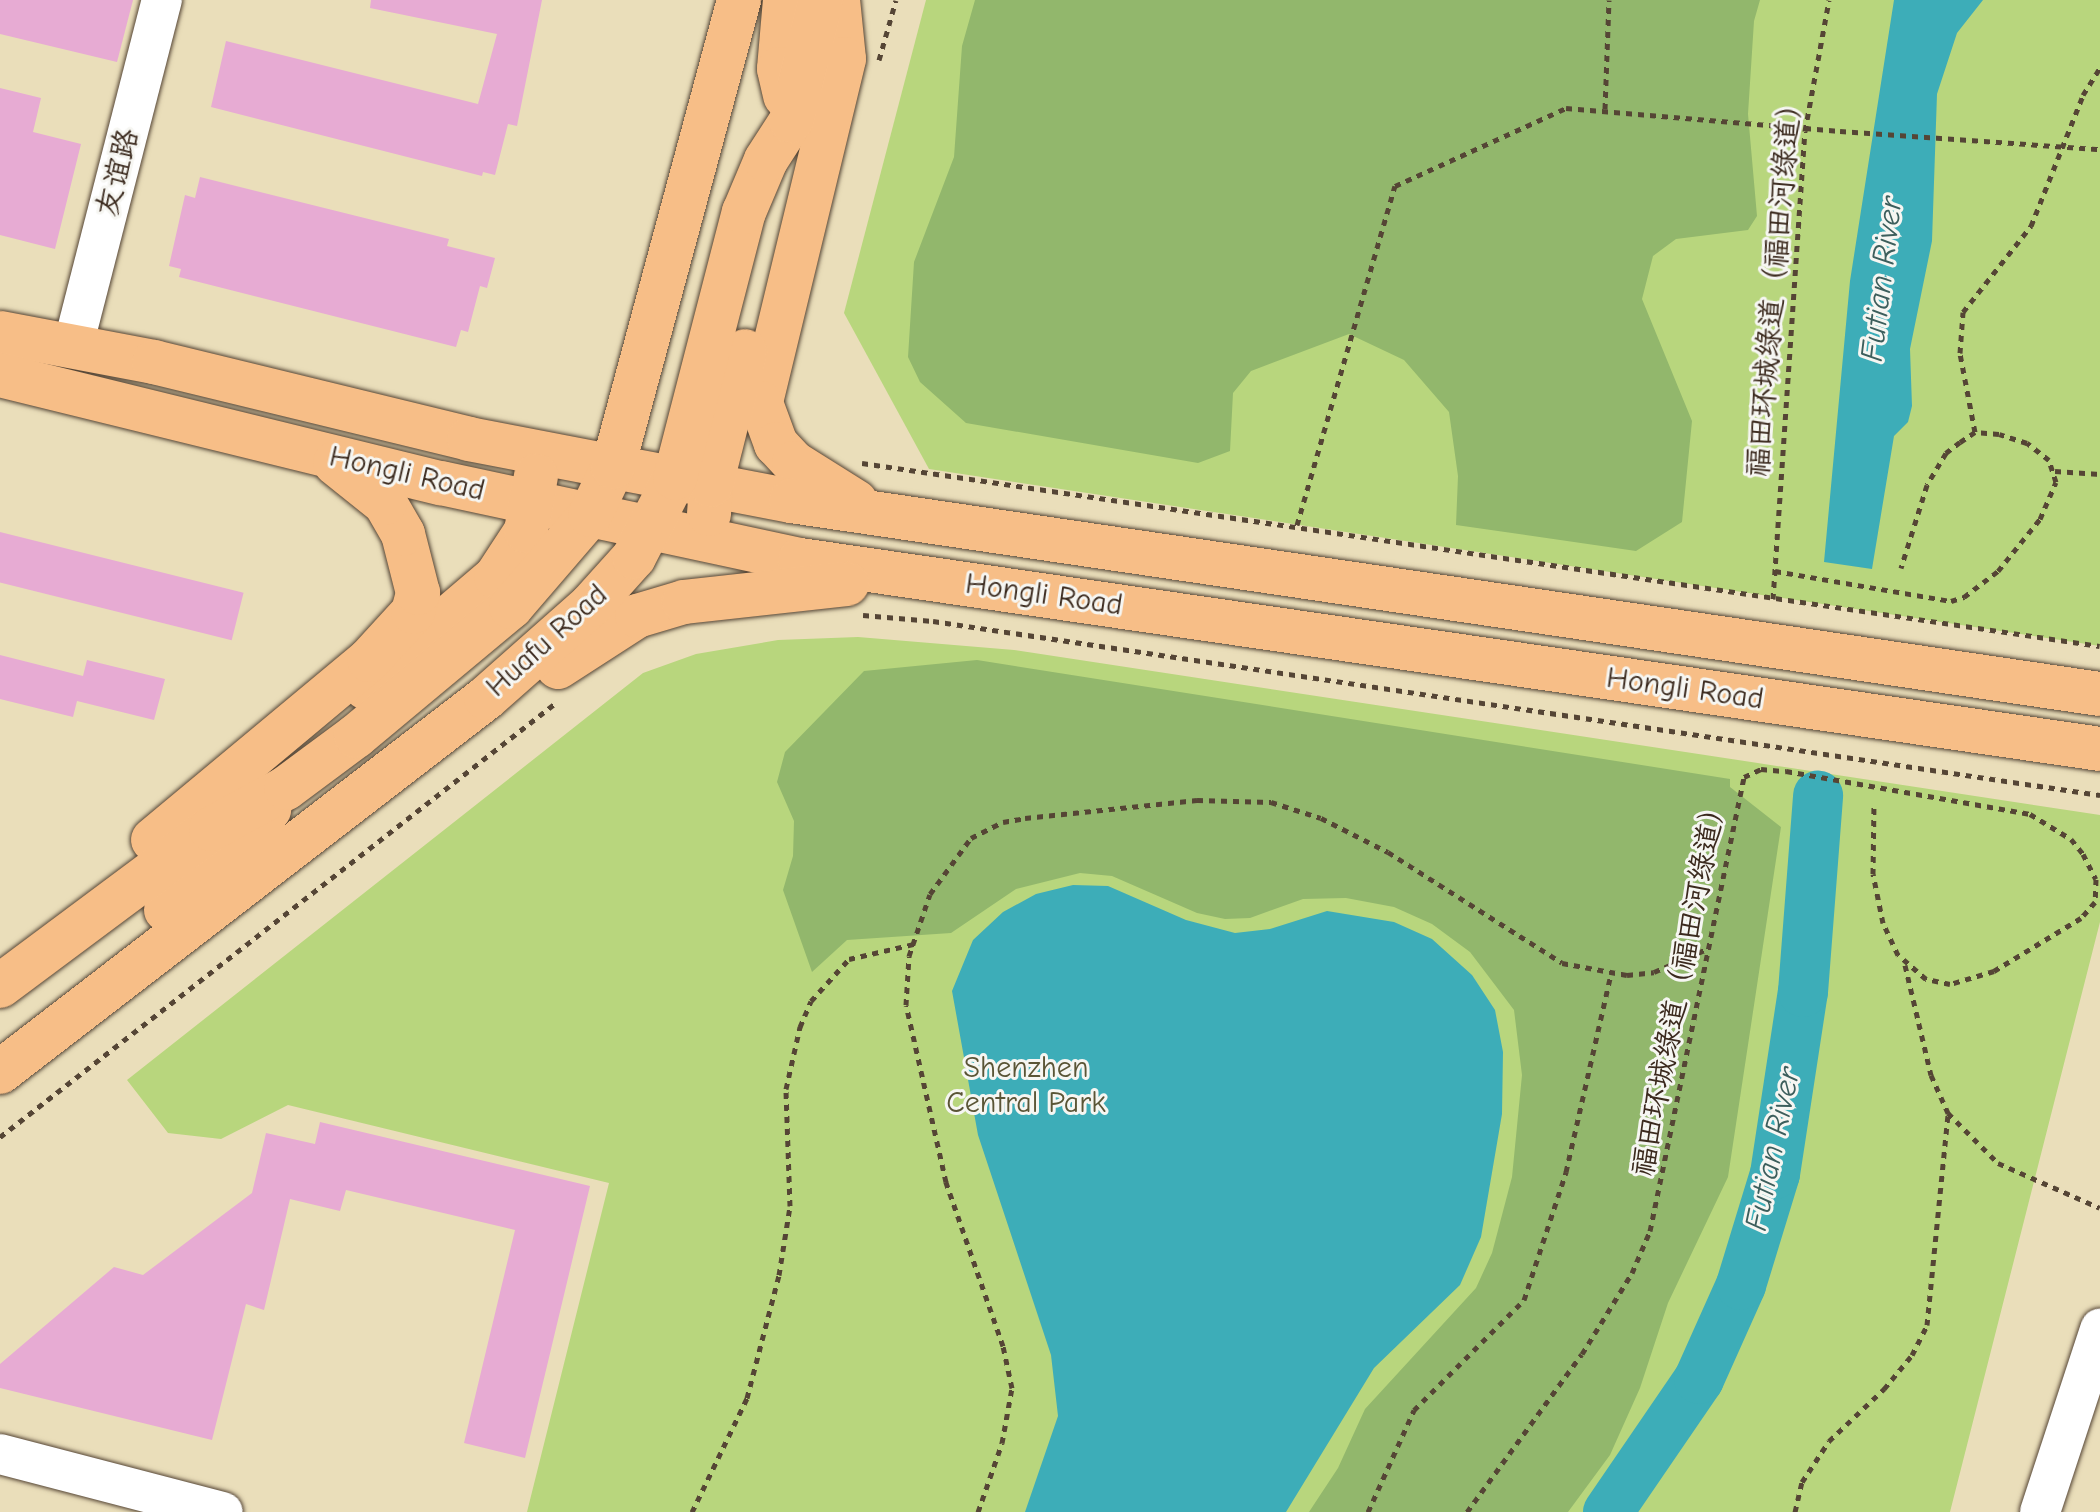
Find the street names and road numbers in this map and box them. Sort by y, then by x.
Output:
street label: 福田环城绿道（福田河绿道） [1740,87,1810,479]
street label: 友谊路 [90,125,146,221]
street label: Hongli Road [326,439,488,509]
street label: Hongli Road [963,566,1125,624]
street label: Huafu Road [479,577,615,705]
street label: Hongli Road [1604,660,1766,718]
street label: 福田环城绿道（福田河绿道） [1625,790,1735,1180]

